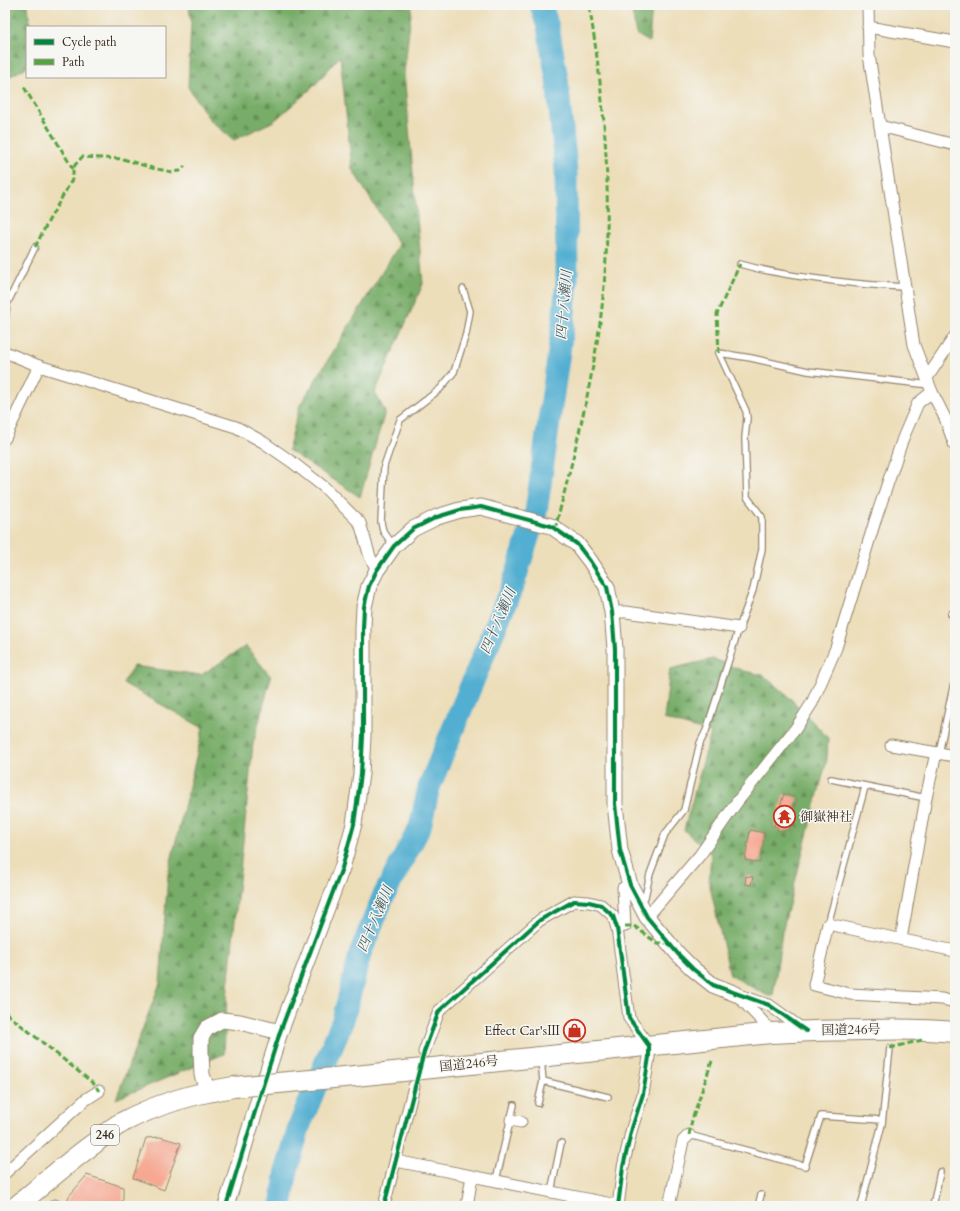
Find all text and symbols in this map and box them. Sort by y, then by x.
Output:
legend [26,26,166,78]
text: Cycle path [62,34,117,50]
text: Path [62,54,85,70]
water label: 四十八瀬川 [551,267,577,341]
water label: 四十八瀬川 [476,583,521,657]
temple icon: 御嶽神社 [772,804,798,830]
place label: 御嶽神社 [800,808,852,826]
water label: 四十八瀬川 [353,881,398,955]
shop icon: Effect Car'sⅢ [562,1018,588,1044]
street label: 国道246号 [821,1020,881,1040]
place label: Effect Car'sⅢ [484,1022,560,1040]
street label: 国道246号 [439,1052,499,1076]
road number: 246 [91,1125,119,1145]

